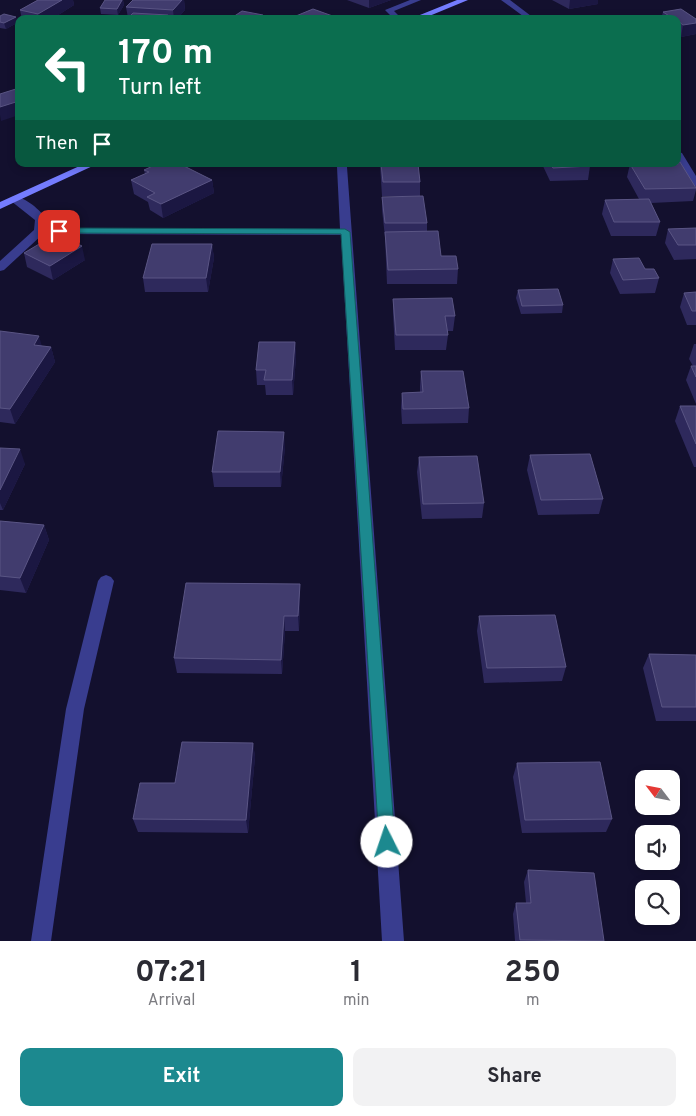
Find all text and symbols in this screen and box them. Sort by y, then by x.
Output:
text: 170 m [118,32,213,76]
icon: left [35,35,100,100]
text: Turn left [118,75,201,102]
icon: arrive [88,130,116,158]
text: Then [35,132,78,156]
pin [38,210,80,252]
icon: arrive [45,217,73,245]
north arrow [635,770,680,815]
map controls [635,770,680,925]
position arrow [360,815,412,867]
button: sound [635,825,680,870]
button: search [635,880,680,925]
text: 07:21 [135,955,208,992]
text: 1 [350,955,362,992]
text: 250 [505,955,561,992]
text: Arrival [148,991,195,1011]
text: min [343,991,370,1011]
text: m [526,991,540,1011]
button: Exit [20,1048,343,1106]
button: Share [353,1048,676,1106]

